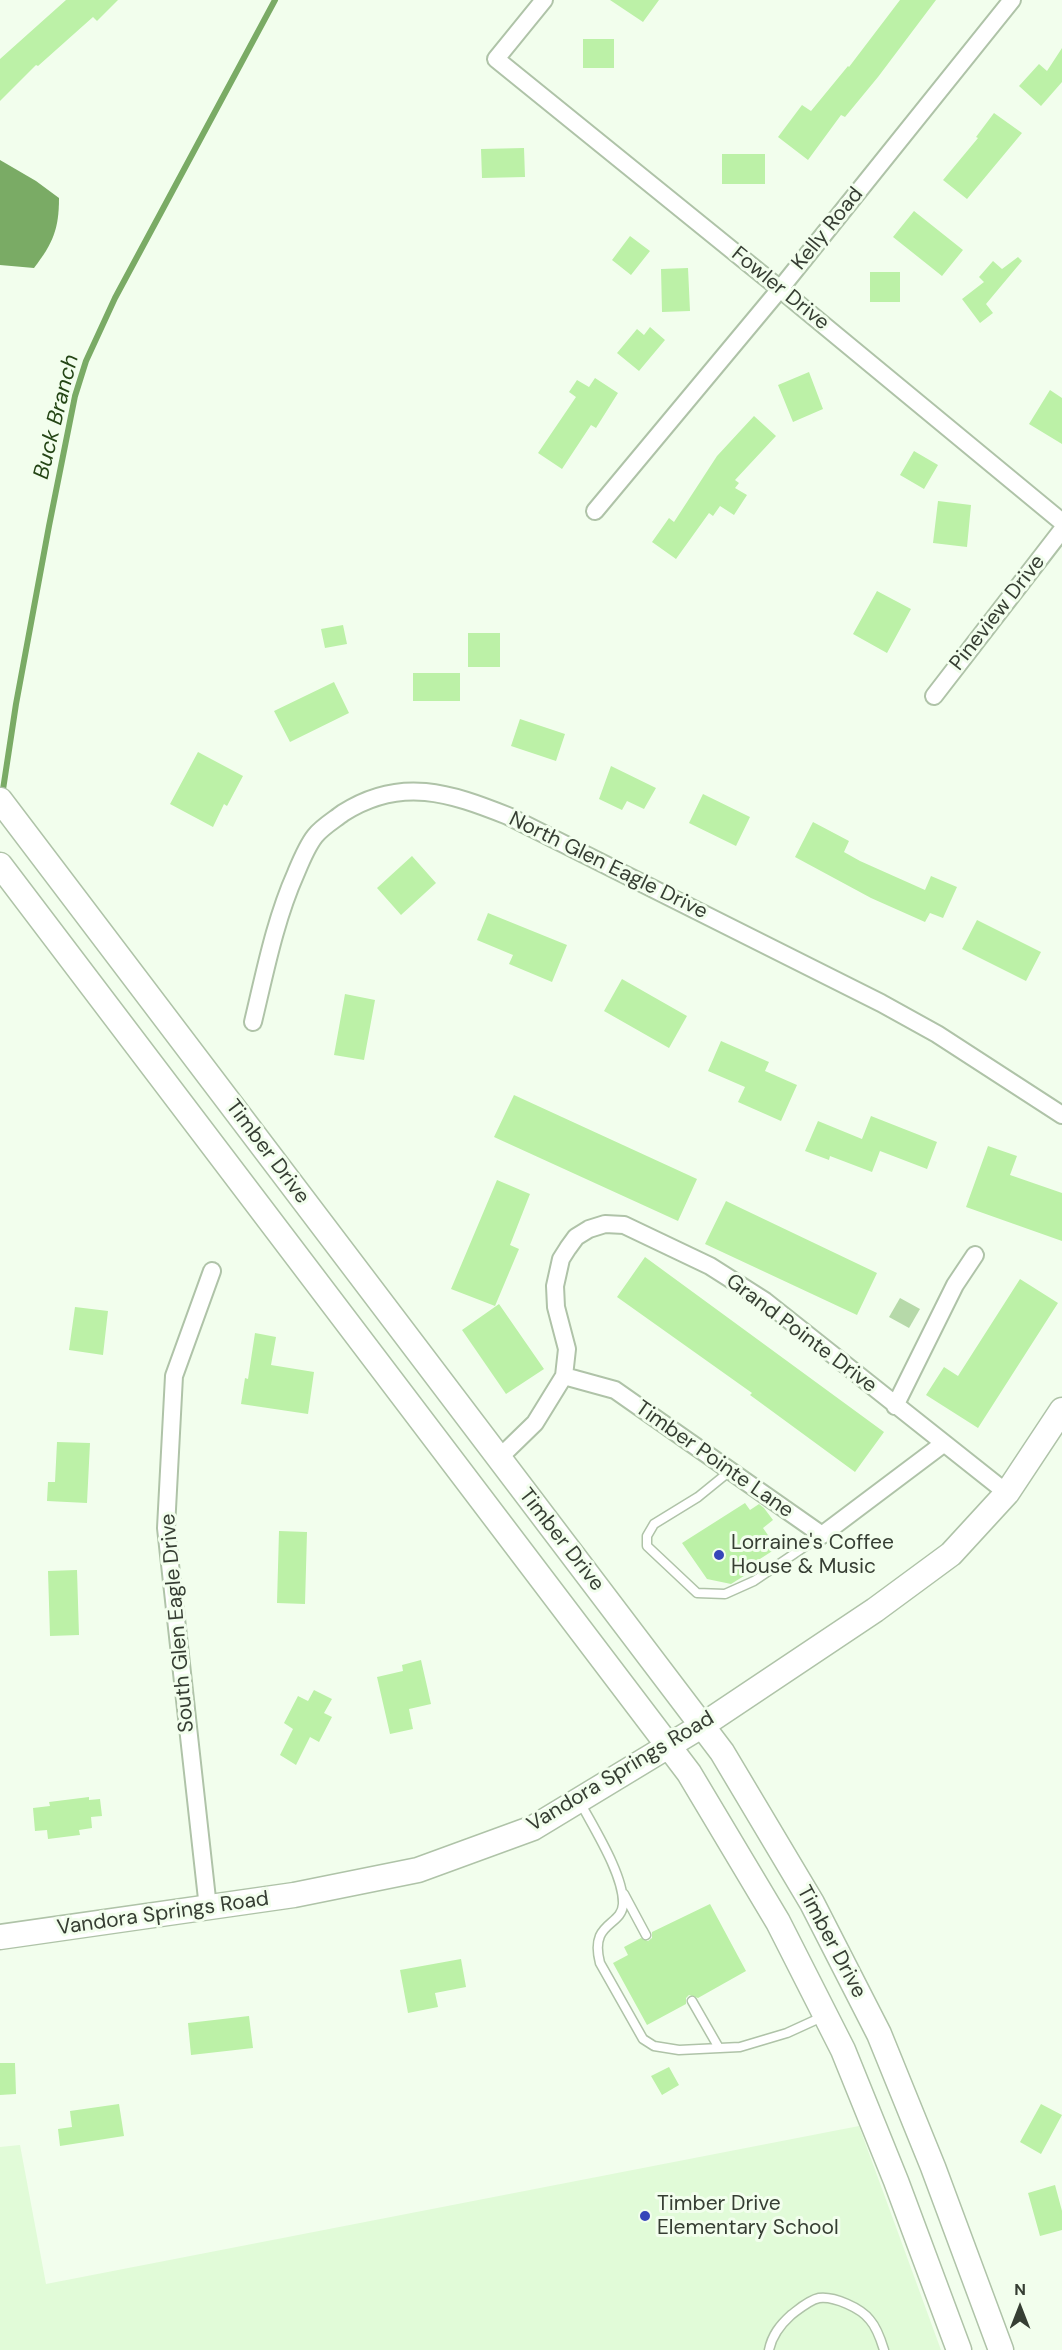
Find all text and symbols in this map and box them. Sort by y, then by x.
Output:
street label: Kelly Road [787,183,869,275]
street label: Fowler Drive [726,242,834,336]
water label: Buck Branch [29,352,85,482]
street label: Pineview Drive [945,550,1051,676]
street label: North Glen Eagle Drive [505,807,711,925]
street label: Timber Drive [220,1095,314,1209]
street label: Grand Pointe Drive [721,1269,881,1399]
street label: Timber Pointe Lane [630,1396,798,1524]
street label: Timber Drive [513,1484,609,1596]
street label: South Glen Eagle Drive [156,1512,200,1734]
place label: Lorraine's Coffee House & Music [731,1530,894,1580]
marker: Lorraine's Coffee House & Music [712,1548,726,1562]
street label: Vandora Springs Road [523,1706,719,1838]
street label: Timber Drive [791,1881,871,2003]
street label: Vandora Springs Road [55,1887,271,1941]
place label: Timber Drive Elementary School [657,2191,839,2241]
marker: Timber Drive Elementary School [638,2209,652,2223]
north arrow [990,2278,1050,2338]
text: N [1014,2279,1026,2300]

